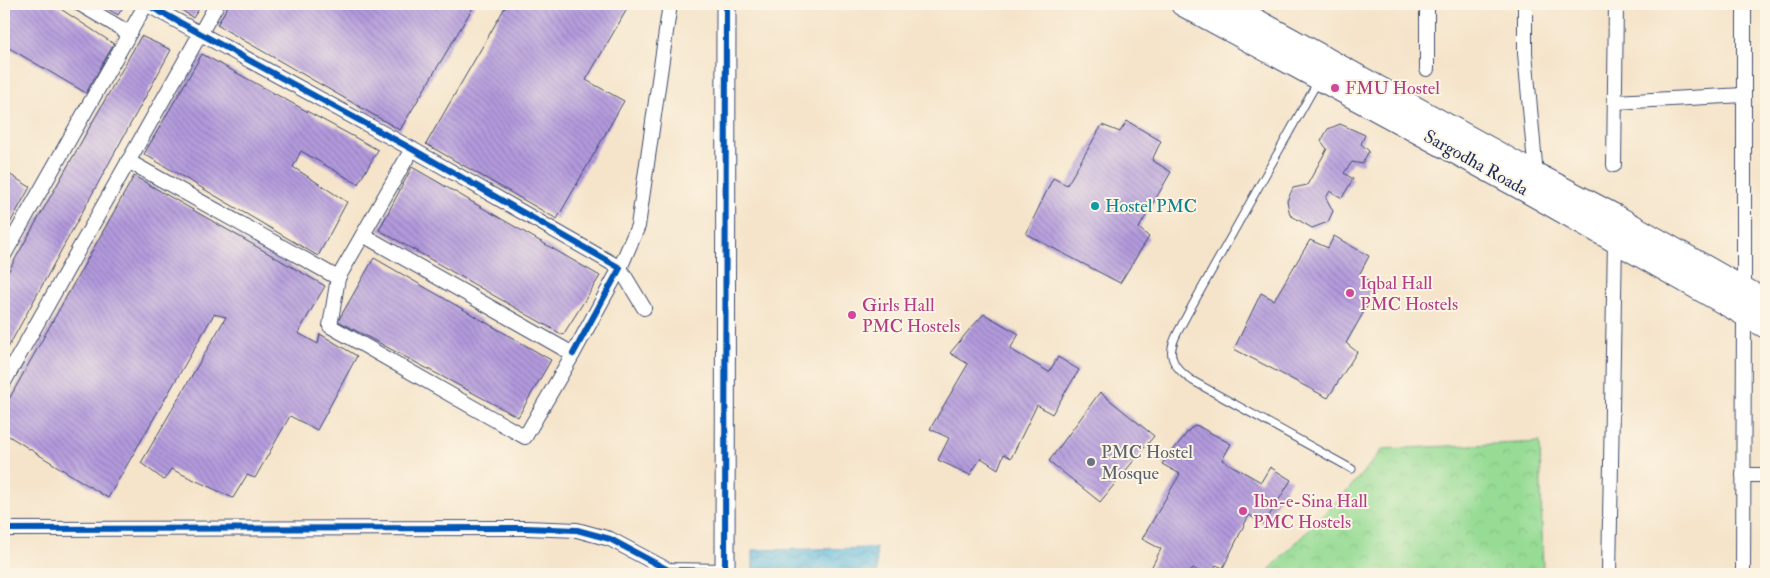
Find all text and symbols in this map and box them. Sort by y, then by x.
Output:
place label: FMU Hostel [1345,77,1440,100]
marker: FMU Hostel [1329,82,1341,94]
street label: Sargodha Roada [1420,125,1533,201]
place label: Hostel PMC [1105,195,1197,218]
marker: Hostel PMC [1089,200,1101,212]
place label: Iqbal Hall PMC Hostels [1360,272,1458,316]
marker: Iqbal Hall PMC Hostels [1344,287,1356,299]
place label: Girls Hall PMC Hostels [862,294,960,338]
marker: Girls Hall PMC Hostels [846,309,858,321]
place label: PMC Hostel Mosque [1101,441,1193,485]
marker: PMC Hostel Mosque [1085,456,1097,468]
place label: Ibn-e-Sina Hall PMC Hostels [1253,490,1368,534]
marker: Ibn-e-Sina Hall PMC Hostels [1237,505,1249,517]

